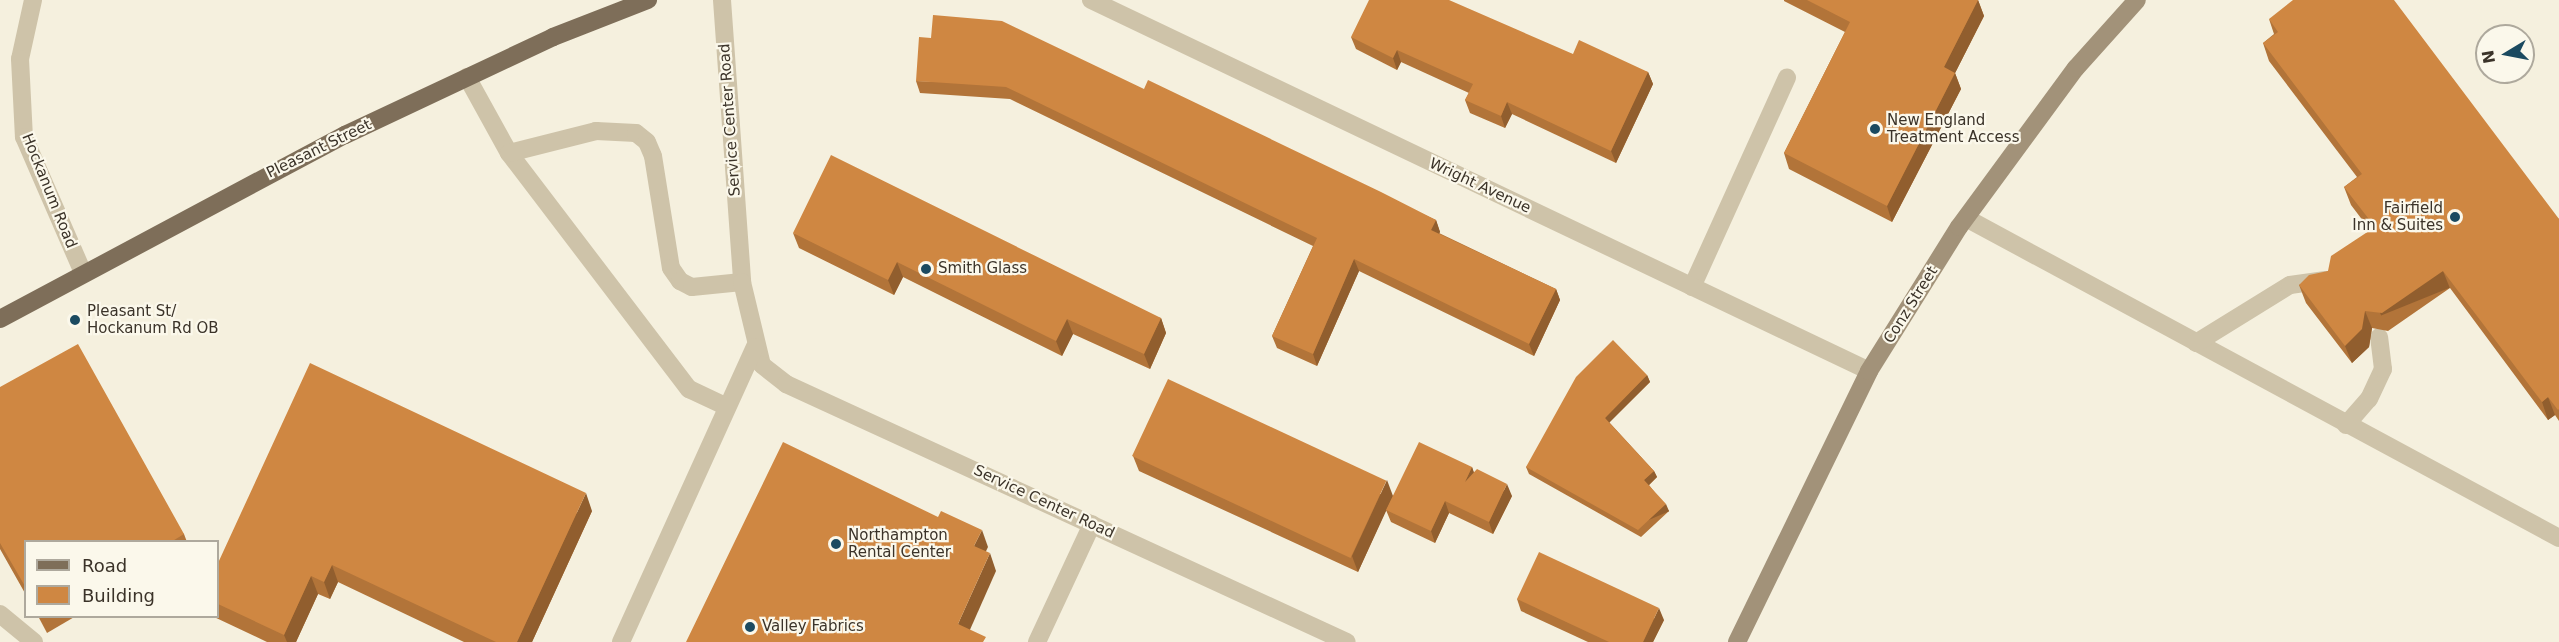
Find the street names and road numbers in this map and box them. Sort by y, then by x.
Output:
street label: Service Center Road [716,43,744,197]
street label: Pleasant Street [264,116,374,182]
street label: Hockanum Road [18,131,80,251]
street label: Wright Avenue [1426,155,1534,217]
street label: Conz Street [1880,263,1942,347]
street label: Service Center Road [971,461,1117,543]

